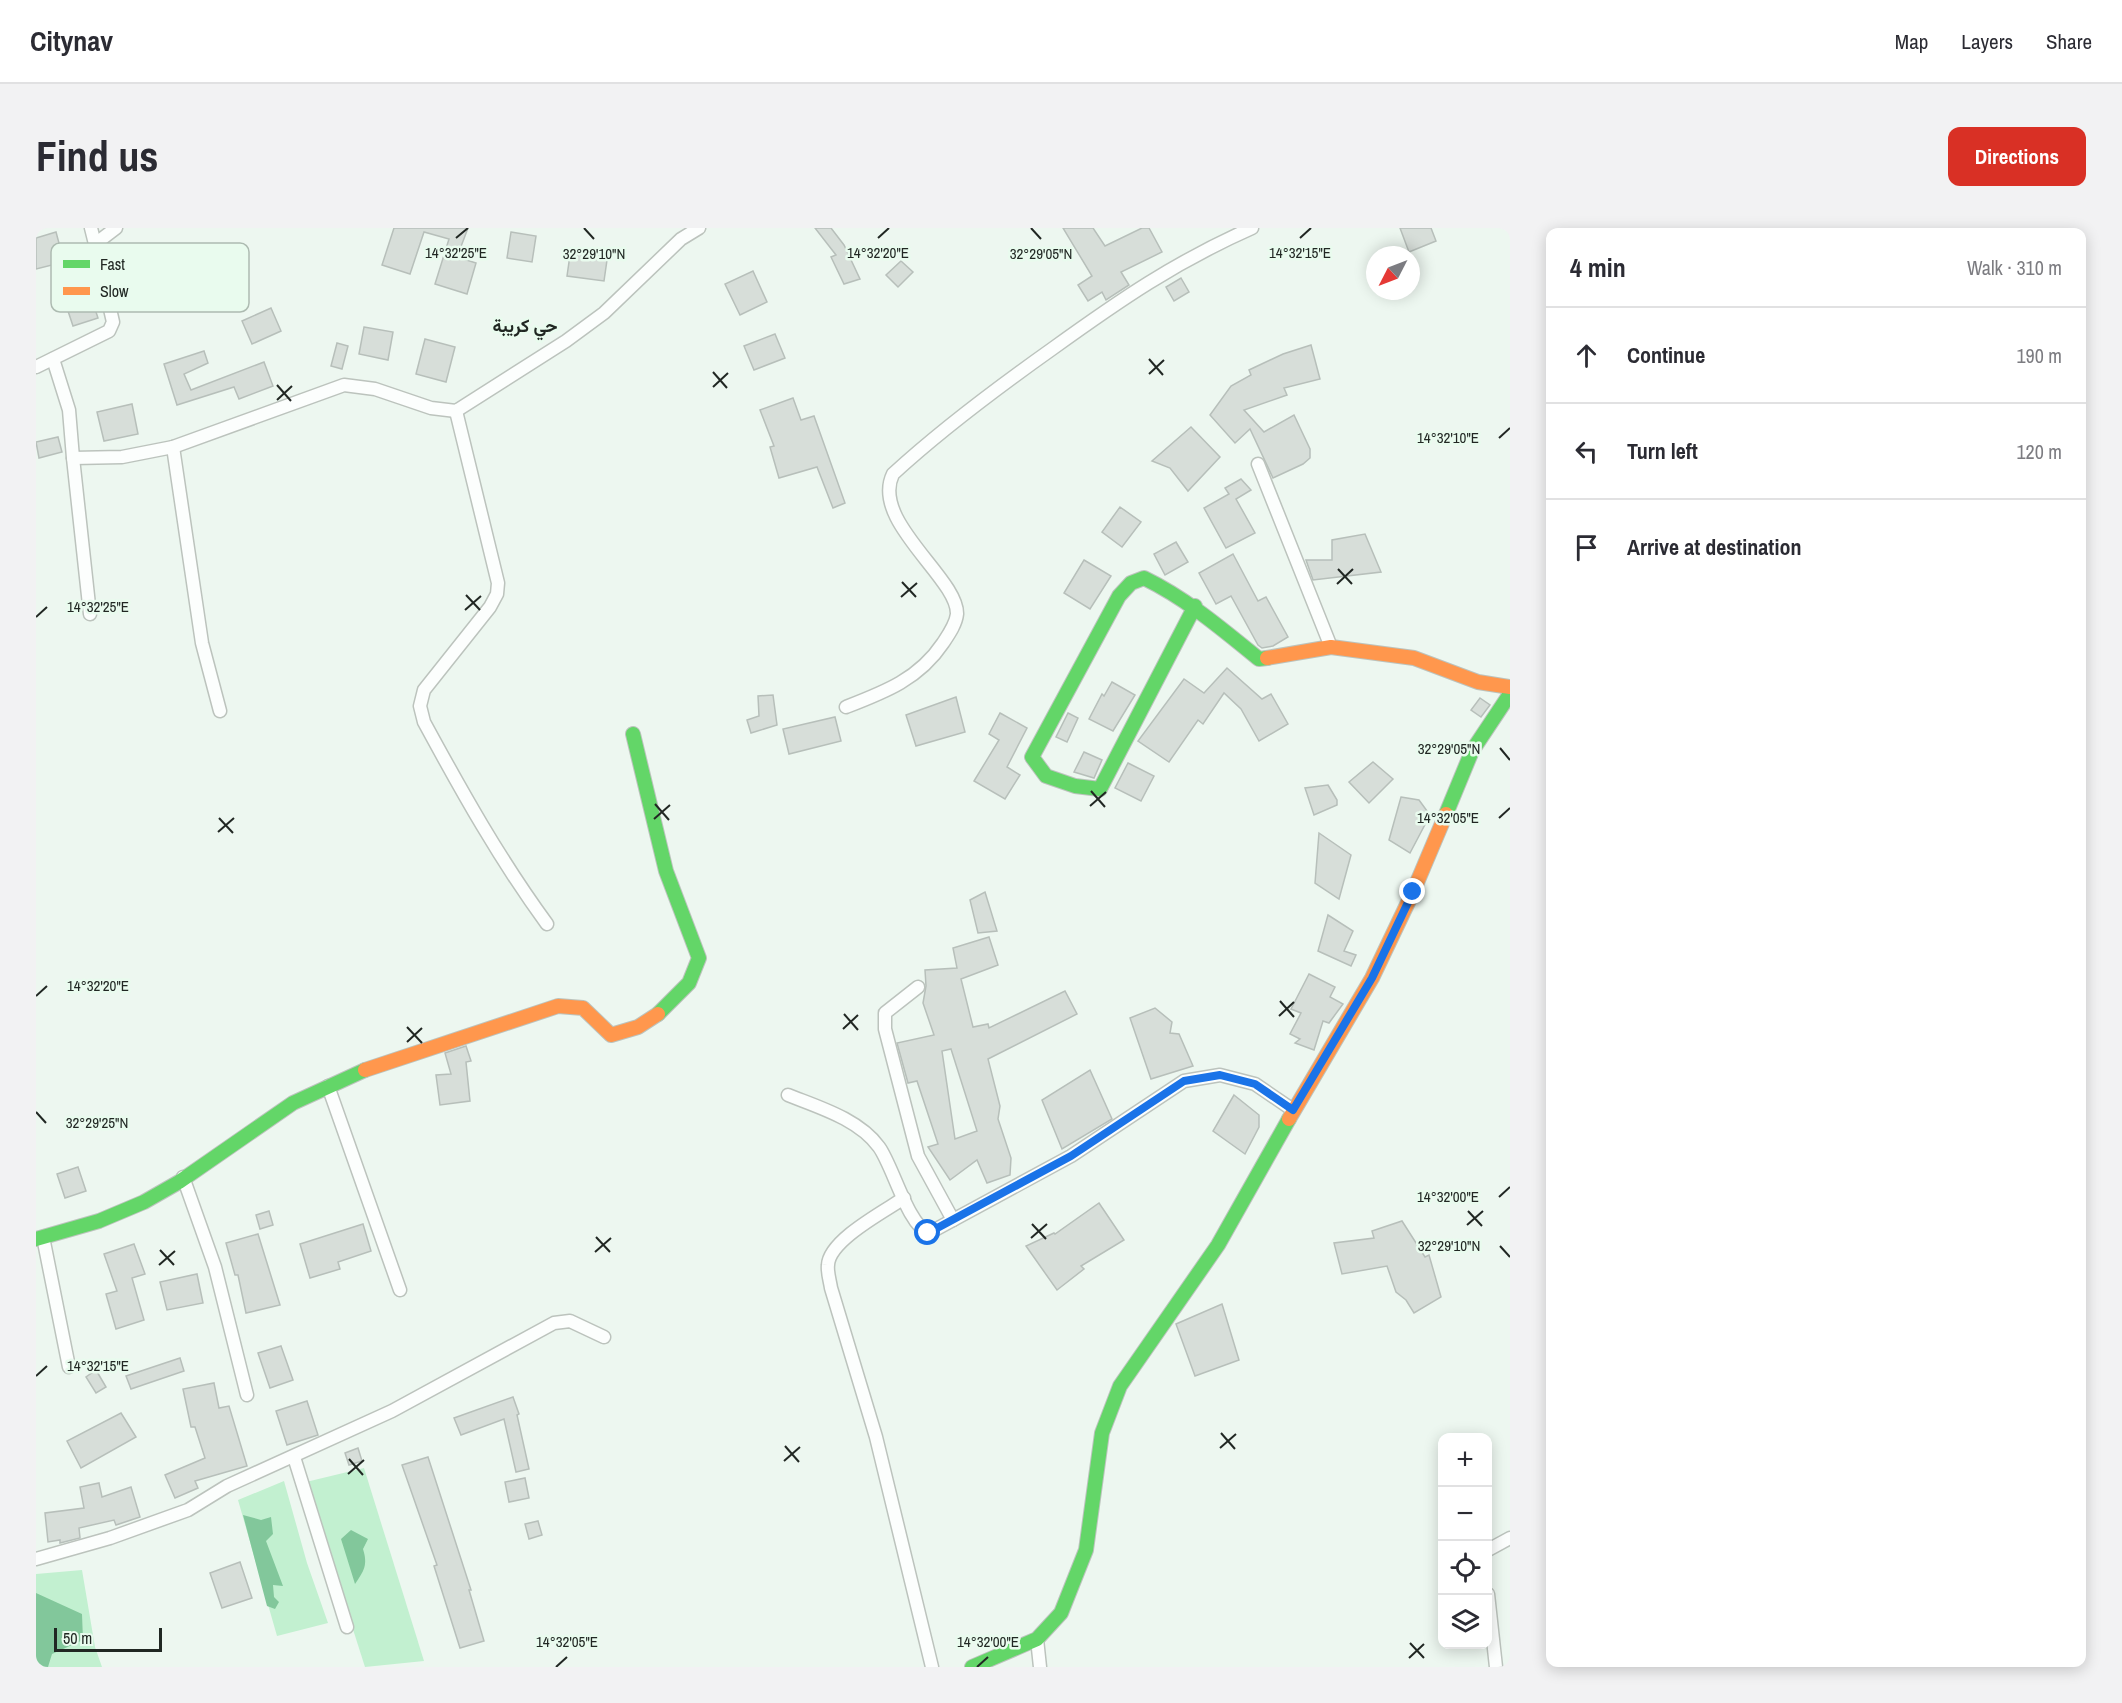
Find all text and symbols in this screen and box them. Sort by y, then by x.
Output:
text: Citynav [30,22,113,60]
text: Map [1895,27,1928,56]
text: Layers [1961,27,2013,56]
text: Share [2046,27,2092,56]
button: Directions [1948,127,2086,186]
text: Find us [36,128,158,184]
text: 14°32'25"E [425,242,487,263]
text: 14°32'20"E [847,242,909,263]
text: 14°32'15"E [1269,242,1331,263]
legend [51,243,249,312]
text: 32°29'10"N [563,243,625,264]
text: 32°29'05"N [1010,243,1072,264]
north arrow [1366,246,1420,300]
text: 4 min [1570,250,1626,285]
text: Fast [100,253,125,275]
text: Walk · 310 m [1967,254,2062,281]
text: Slow [100,280,129,302]
district label: حي كريبة [492,313,558,341]
icon: ahead [1570,339,1603,372]
text: Continue [1627,340,1705,370]
text: 190 m [2016,342,2062,369]
text: 14°32'10"E [1417,427,1479,448]
icon: left [1570,435,1603,468]
text: Turn left [1627,436,1698,466]
text: 120 m [2016,438,2062,465]
icon: arrive [1570,531,1603,564]
text: Arrive at destination [1627,532,1801,562]
text: 14°32'25"E [67,596,129,617]
text: 32°29'05"N [1418,738,1480,759]
text: 14°32'05"E [1417,807,1479,828]
route end [1399,878,1425,904]
text: 14°32'20"E [67,975,129,996]
text: 32°29'25"N [66,1112,128,1133]
text: 14°32'00"E [1417,1186,1479,1207]
route start [914,1219,940,1245]
text: 32°29'10"N [1418,1235,1480,1256]
text: 14°32'15"E [67,1355,129,1376]
map controls [1438,1433,1492,1649]
button: + [1438,1433,1492,1487]
button: − [1438,1487,1492,1541]
button: locate [1438,1541,1492,1595]
button: layers [1438,1595,1492,1649]
scale bar [54,1625,162,1652]
text: 50 m [63,1627,92,1649]
text: 14°32'05"E [536,1631,598,1652]
text: 14°32'00"E [957,1631,1019,1652]

